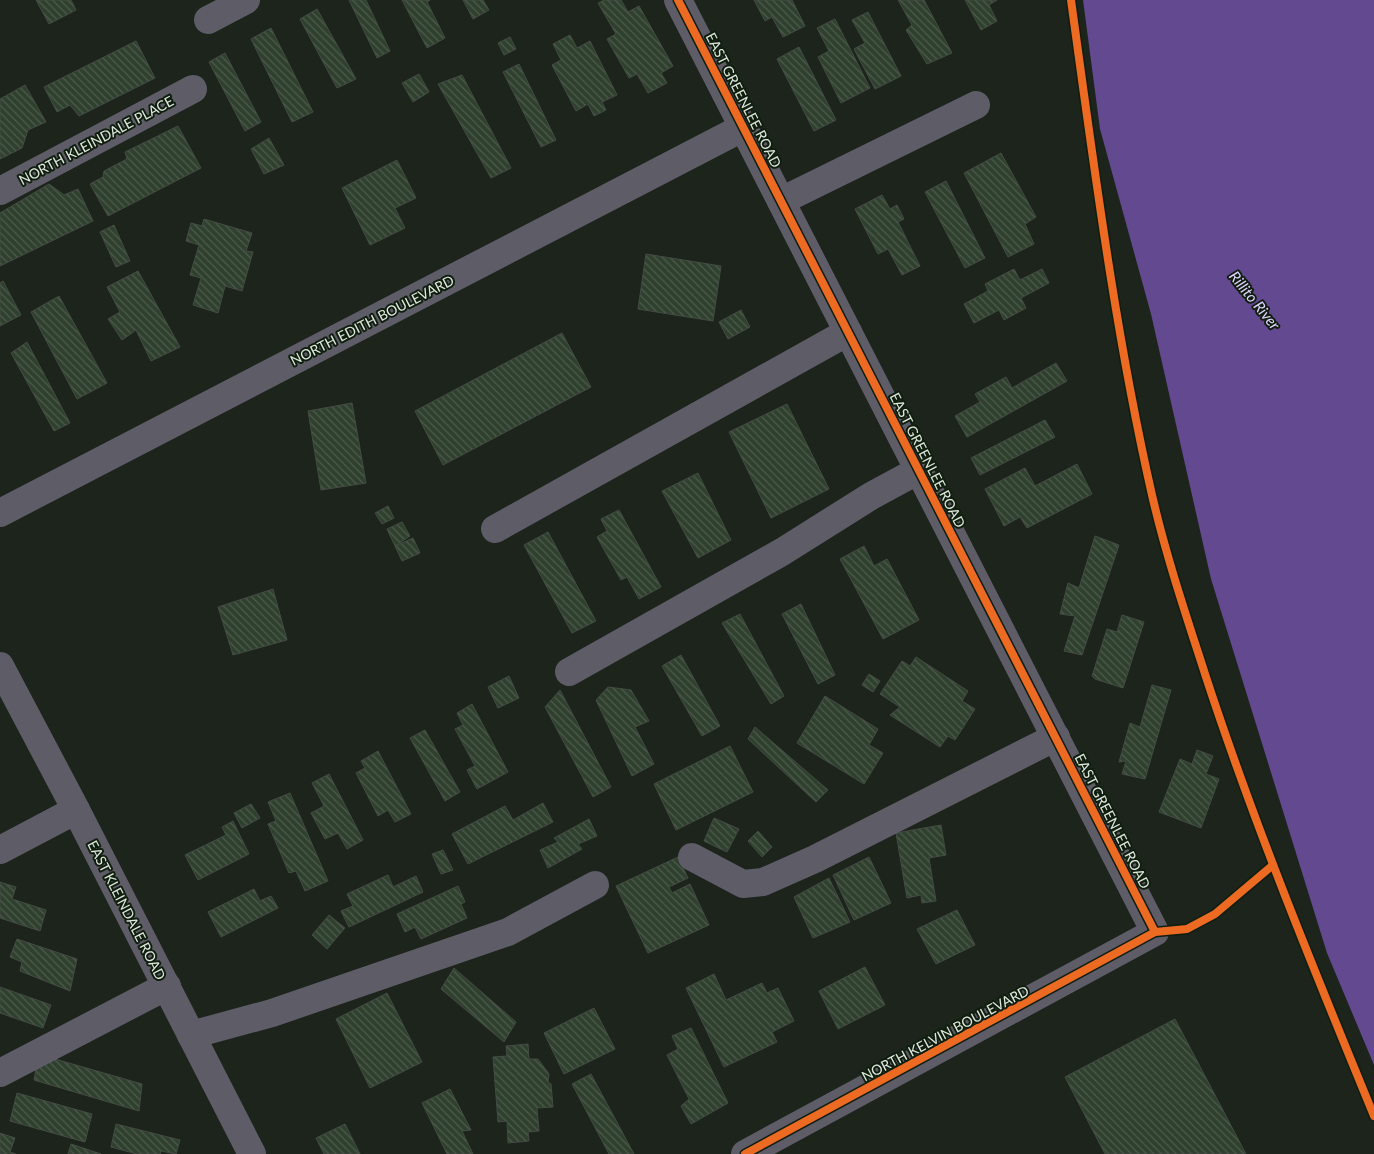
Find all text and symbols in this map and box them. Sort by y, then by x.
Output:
street label: EAST GREENLEE ROAD [703,30,785,170]
street label: NORTH KLEINDALE PLACE [16,92,176,188]
water label: Rillito River [1226,267,1285,334]
street label: NORTH EDITH BOULEVARD [287,271,457,369]
street label: EAST GREENLEE ROAD [887,390,969,530]
street label: EAST GREENLEE ROAD [1072,751,1154,891]
street label: EAST KLEINDALE ROAD [84,837,170,983]
street label: NORTH KELVIN BOULEVARD [858,982,1032,1084]

